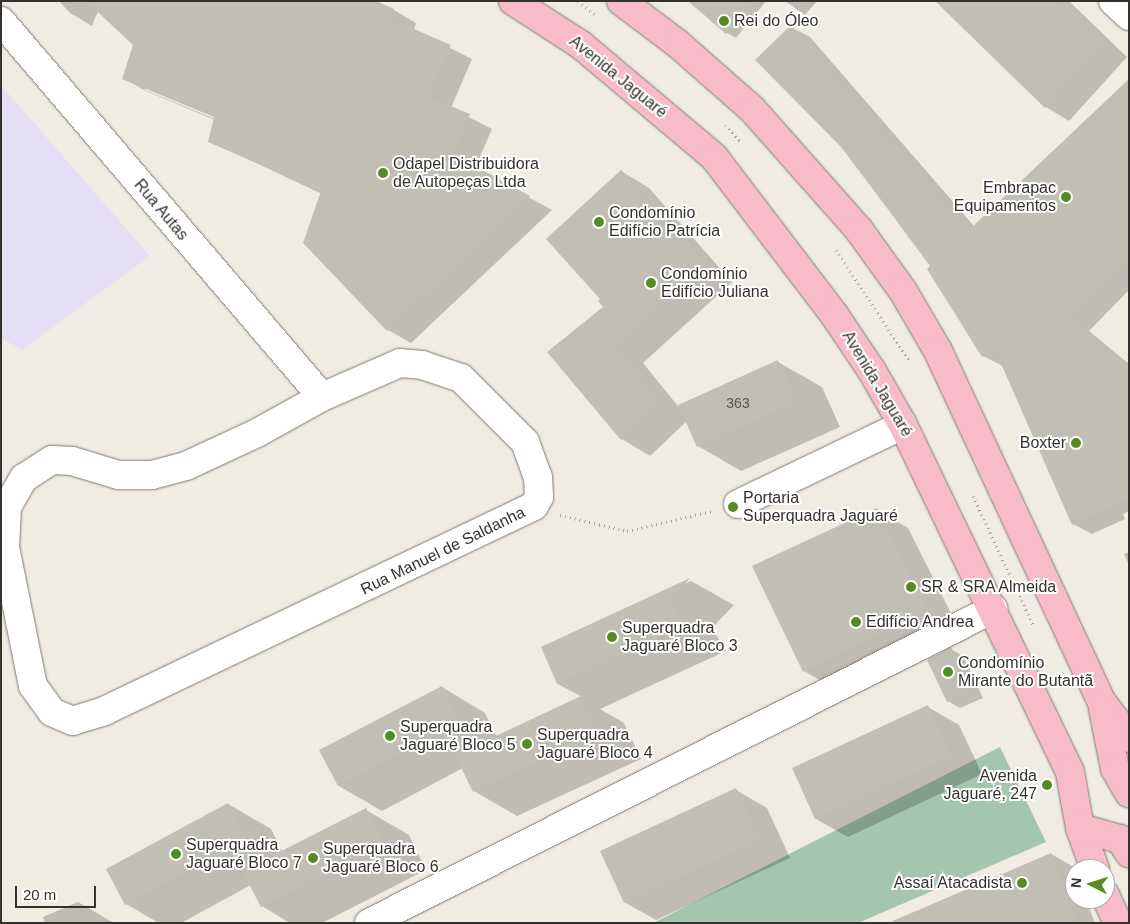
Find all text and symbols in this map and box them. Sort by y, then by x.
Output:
place label: Rei do Óleo [734,11,818,31]
marker: Rei do Óleo [718,15,730,27]
street label: Avenida Jaguaré [565,32,671,122]
place label: Odapel Distribuidora de Autopeças Ltda [393,154,539,192]
marker: Odapel Distribuidora de Autopeças Ltda [377,167,389,179]
street label: Rua Autas [130,175,192,245]
place label: Embrapac Equipamentos [954,178,1056,216]
marker: Embrapac Equipamentos [1060,191,1072,203]
place label: Condomínio Edifício Patrícia [609,203,720,241]
marker: Condomínio Edifício Patrícia [593,216,605,228]
place label: Condomínio Edifício Juliana [661,264,769,302]
marker: Condomínio Edifício Juliana [645,277,657,289]
street label: Avenida Jaguaré [838,328,916,440]
house number: 363 [726,395,750,411]
place label: Boxter [1020,433,1066,453]
marker: Boxter [1070,437,1082,449]
place label: Portaria Superquadra Jaguaré [743,488,898,526]
marker: Portaria Superquadra Jaguaré [727,501,739,513]
street label: Rua Manuel de Saldanha [358,503,528,599]
place label: SR & SRA Almeida [921,577,1058,597]
marker: SR & SRA Almeida [905,581,917,593]
place label: Edifício Andrea [866,612,975,632]
marker: Edifício Andrea [850,616,862,628]
place label: Superquadra Jaguaré Bloco 3 [622,618,738,656]
marker: Superquadra Jaguaré Bloco 3 [606,631,618,643]
place label: Condomínio Mirante do Butantã [958,653,1093,691]
marker: Condomínio Mirante do Butantã [942,666,954,678]
place label: Superquadra Jaguaré Bloco 5 [400,717,516,755]
place label: Superquadra Jaguaré Bloco 4 [537,725,653,763]
marker: Superquadra Jaguaré Bloco 5 [384,730,396,742]
marker: Superquadra Jaguaré Bloco 4 [521,738,533,750]
place label: Avenida Jaguaré, 247 [944,766,1037,804]
marker: Avenida Jaguaré, 247 [1041,779,1053,791]
place label: Superquadra Jaguaré Bloco 7 [186,835,302,873]
place label: Superquadra Jaguaré Bloco 6 [323,839,439,877]
marker: Superquadra Jaguaré Bloco 7 [170,848,182,860]
marker: Superquadra Jaguaré Bloco 6 [307,852,319,864]
north arrow [1065,859,1115,909]
place label: Assaí Atacadista [893,873,1012,893]
scale bar [18,876,99,908]
marker: Assaí Atacadista [1016,877,1028,889]
text: N [1068,877,1084,889]
text: 20 m [23,886,56,903]

